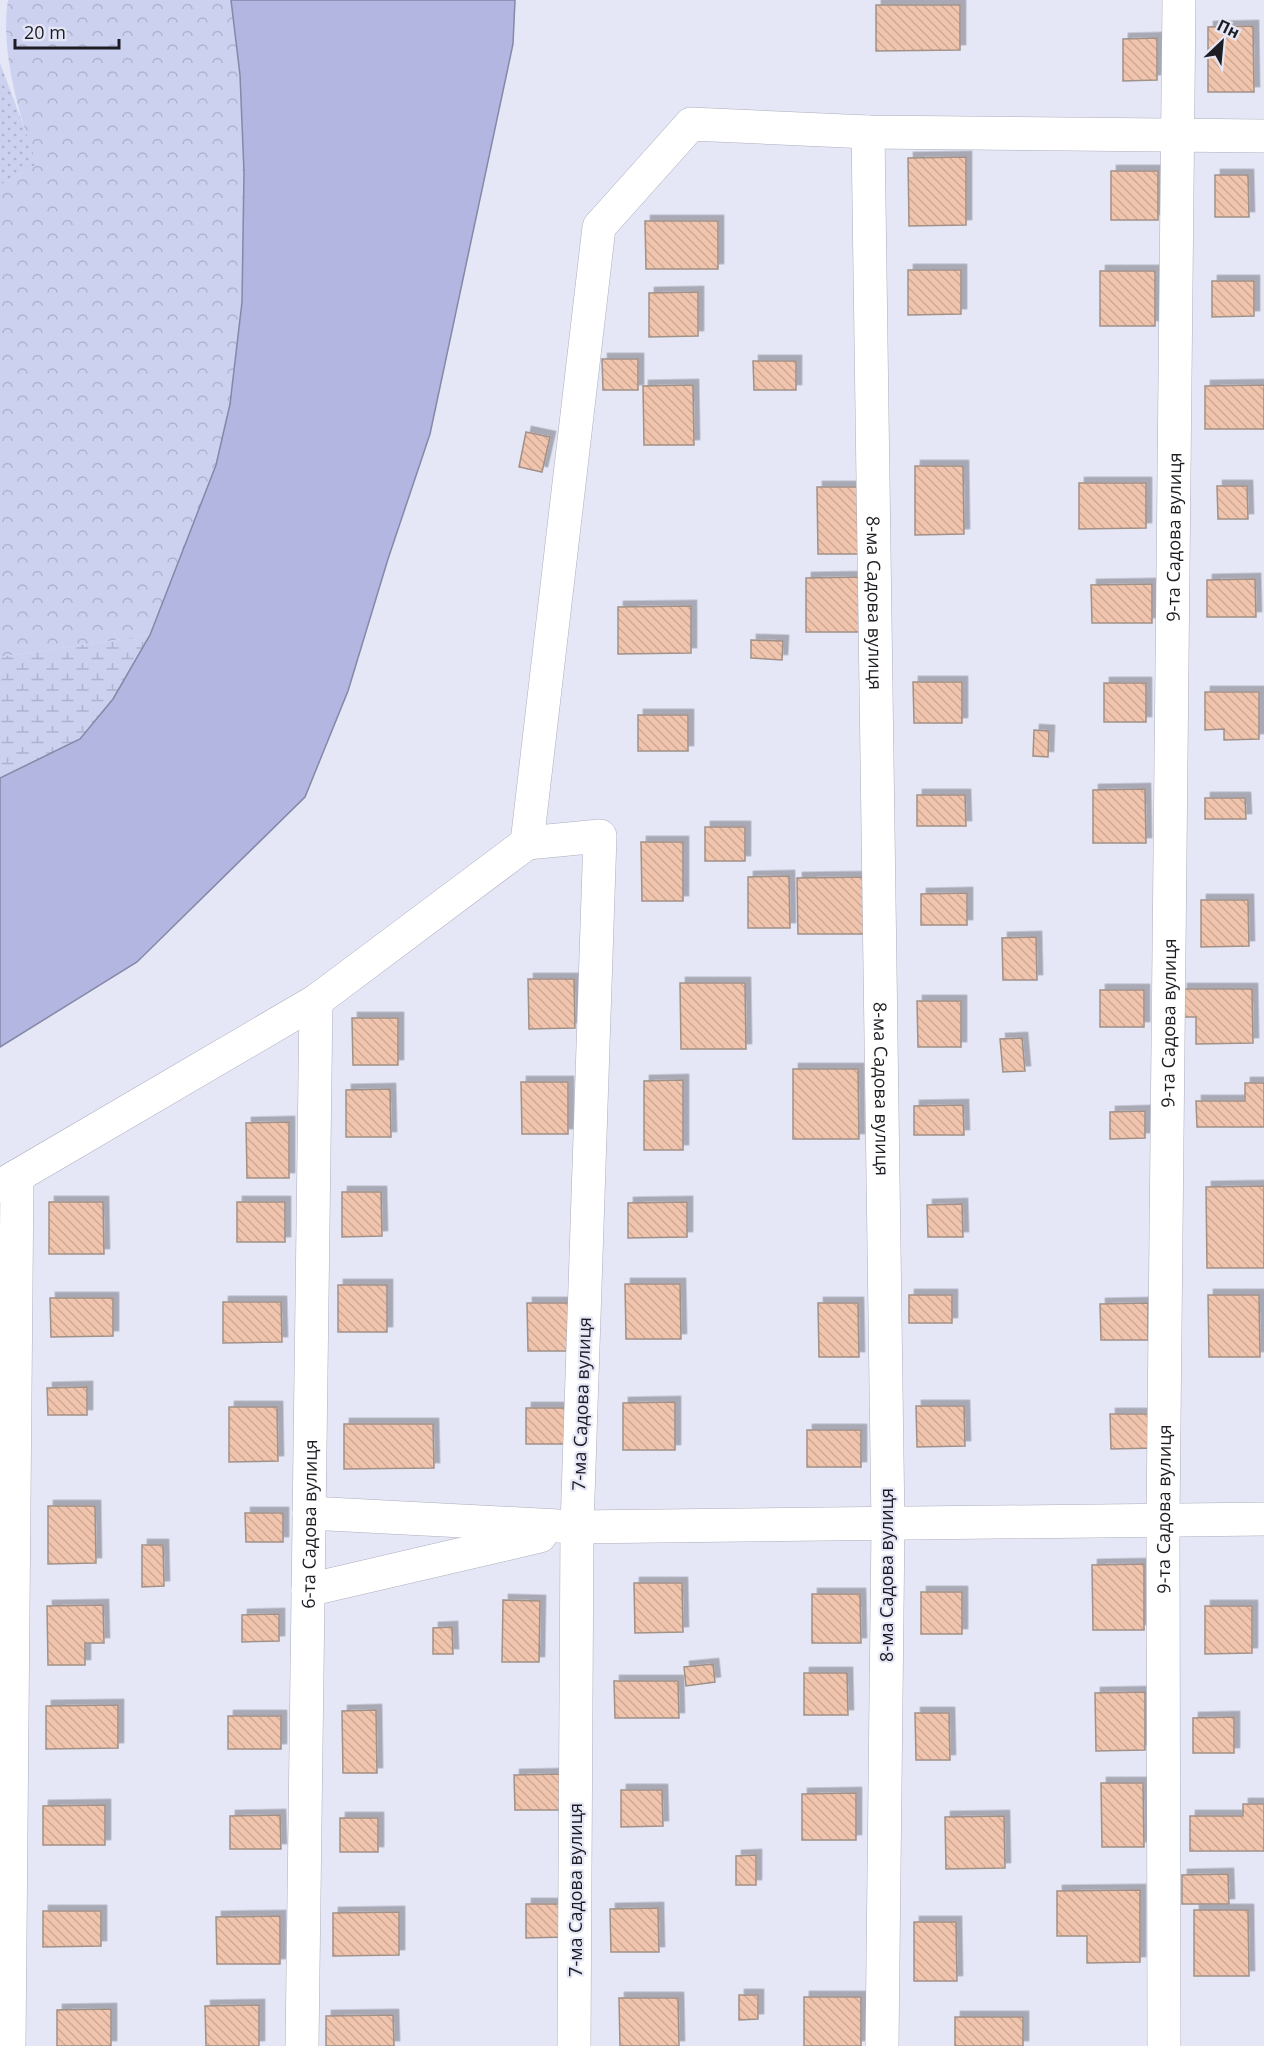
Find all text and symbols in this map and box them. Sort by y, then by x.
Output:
scale bar [15,12,118,50]
north arrow [1192,12,1252,72]
text: Пн [1214,14,1244,43]
text: 20 m [24,20,66,44]
street label: 9-та Садова вулиця [1160,452,1186,622]
street label: 8-ма Садова вулиця [862,516,888,690]
street label: 9-та Садова вулиця [1155,938,1181,1108]
street label: 8-ма Садова вулиця [868,1002,895,1176]
street label: 7-ма Садова вулиця [566,1317,596,1491]
street label: 9-та Садова вулиця [1151,1424,1176,1594]
street label: 6-та Садова вулиця [296,1439,322,1609]
street label: 8-ма Садова вулиця [874,1488,898,1662]
street label: 7-ма Садова вулиця [563,1803,587,1977]

